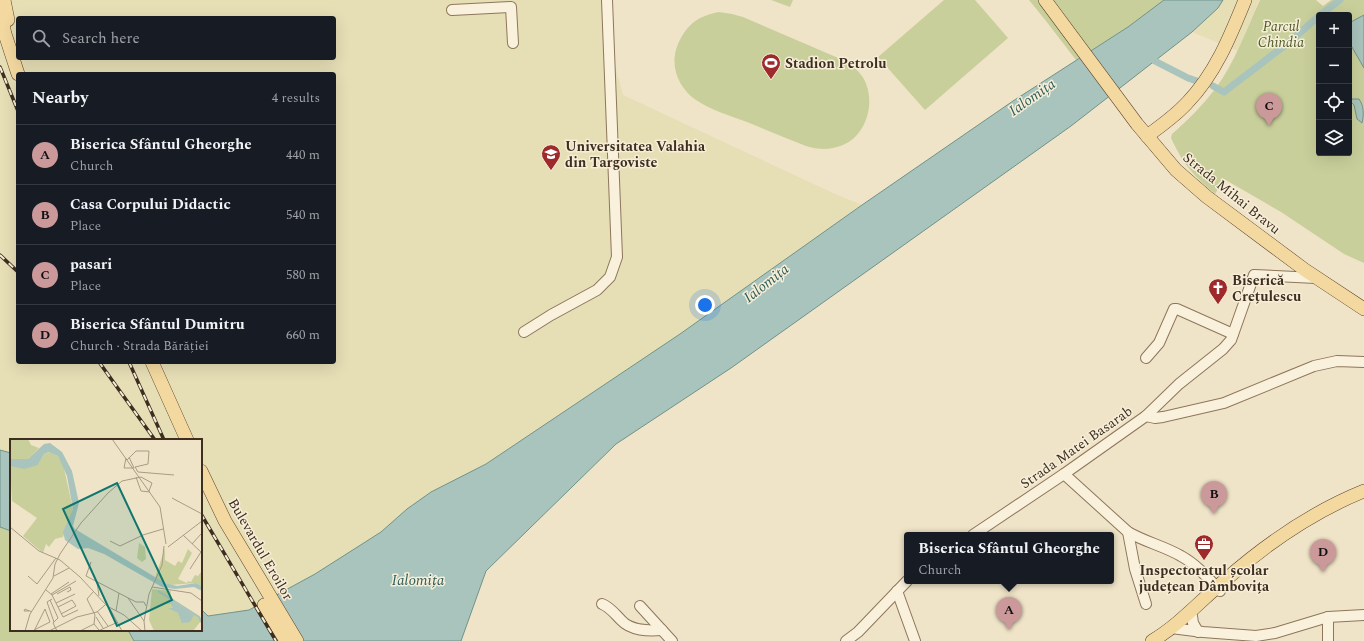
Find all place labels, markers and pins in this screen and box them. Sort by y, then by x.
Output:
sports icon: Stadion Petrolu [760,52,782,80]
place label: Stadion Petrolu [785,53,887,74]
pin: C [1256,93,1282,126]
place label: Universitatea Valahia din Targoviste [565,136,706,173]
school or university icon: Universitatea Valahia din Targoviste [540,143,562,171]
place label: Biserică Crețulescu [1232,270,1302,307]
church icon: Biserică Crețulescu [1207,277,1229,305]
pin: B [1201,481,1227,514]
office icon: Inspectoratul școlar județean Dâmbovița [1193,533,1215,561]
pin: D [1310,539,1336,572]
place label: Inspectoratul școlar județean Dâmbovița [1139,560,1270,597]
pin: A [996,597,1022,630]

